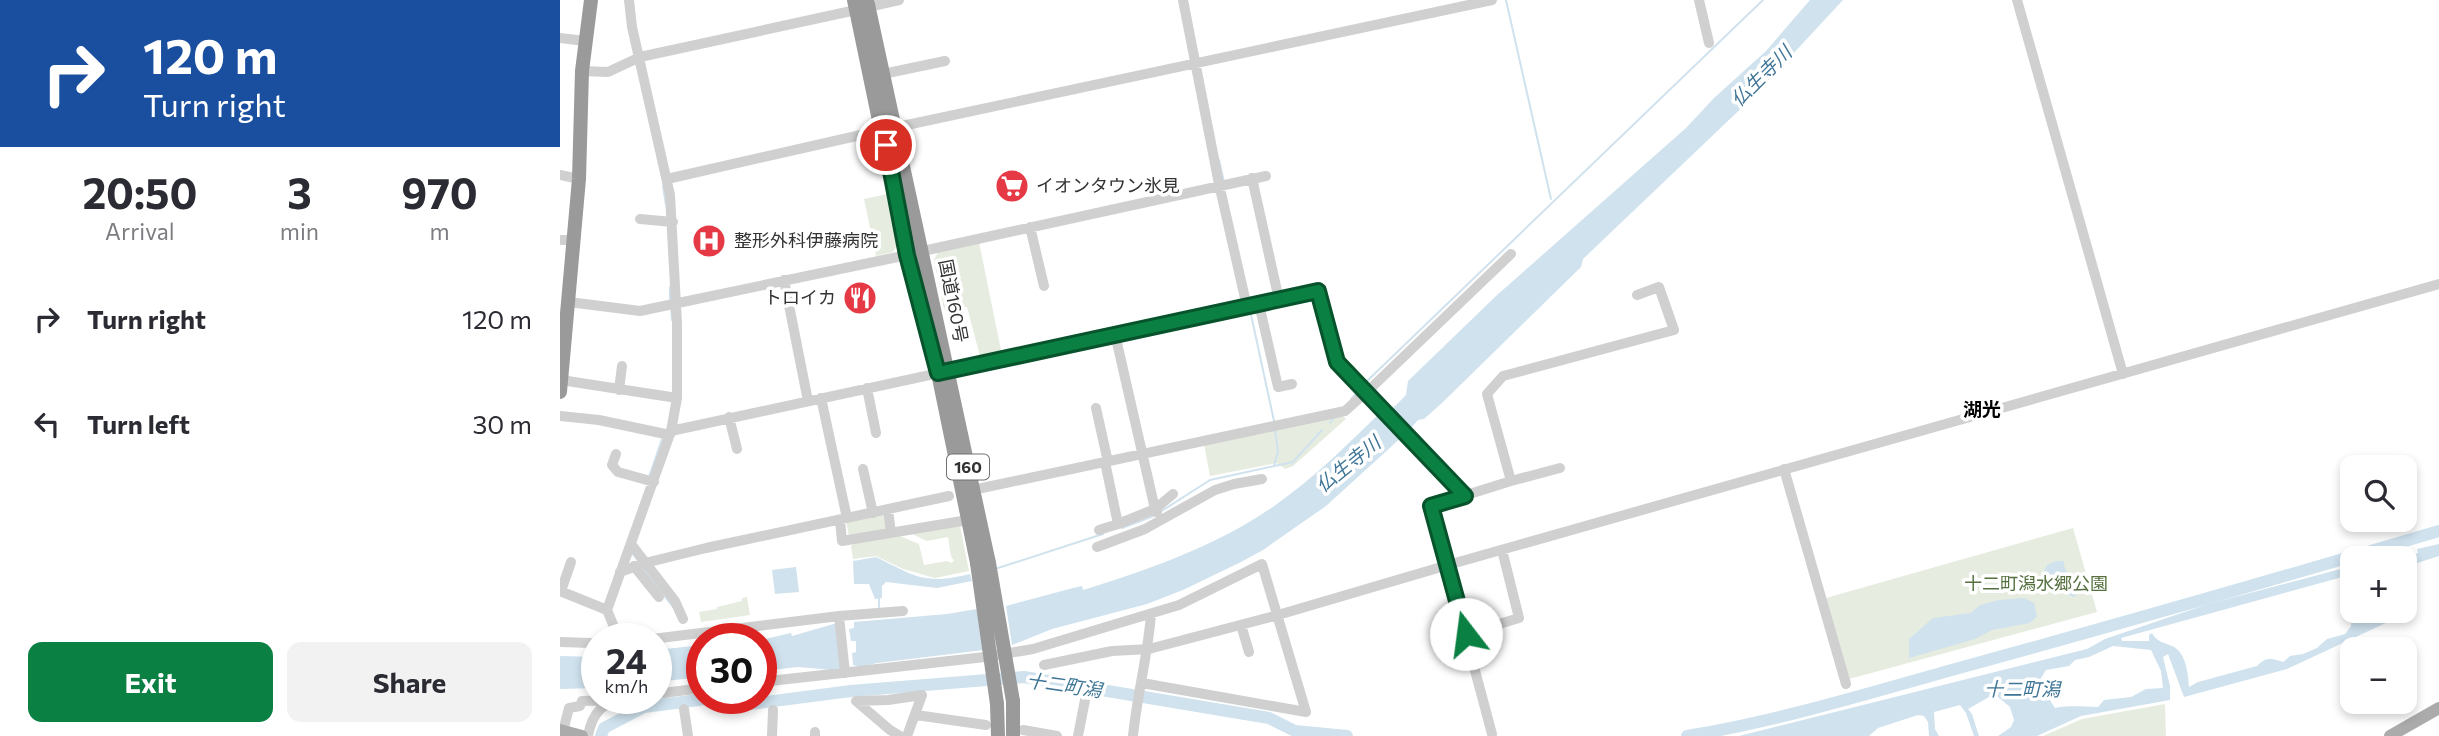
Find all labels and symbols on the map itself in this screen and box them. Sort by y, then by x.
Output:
water label: 仏生寺川 [1726,39,1797,111]
pin [856,115,916,175]
supermarket icon: イオンタウン氷見 [993,167,1031,205]
place label: イオンタウン氷見 [1036,174,1180,196]
hospital icon: 整形外科伊藤病院 [690,222,728,260]
place label: 整形外科伊藤病院 [734,229,878,251]
street label: 国道160号 [935,257,973,344]
restaurant icon: トロイカ [841,279,879,317]
place label: トロイカ [764,286,836,308]
district label: 湖光 [1963,397,2001,420]
water label: 仏生寺川 [1311,430,1386,496]
road number: 160 [947,454,989,480]
park label: 十二町潟水郷公園 [1964,572,2108,594]
position arrow [1429,597,1503,671]
speed limit sign: 30 [686,623,777,714]
water label: 十二町潟 [1025,668,1105,701]
water label: 十二町潟 [1984,677,2062,700]

